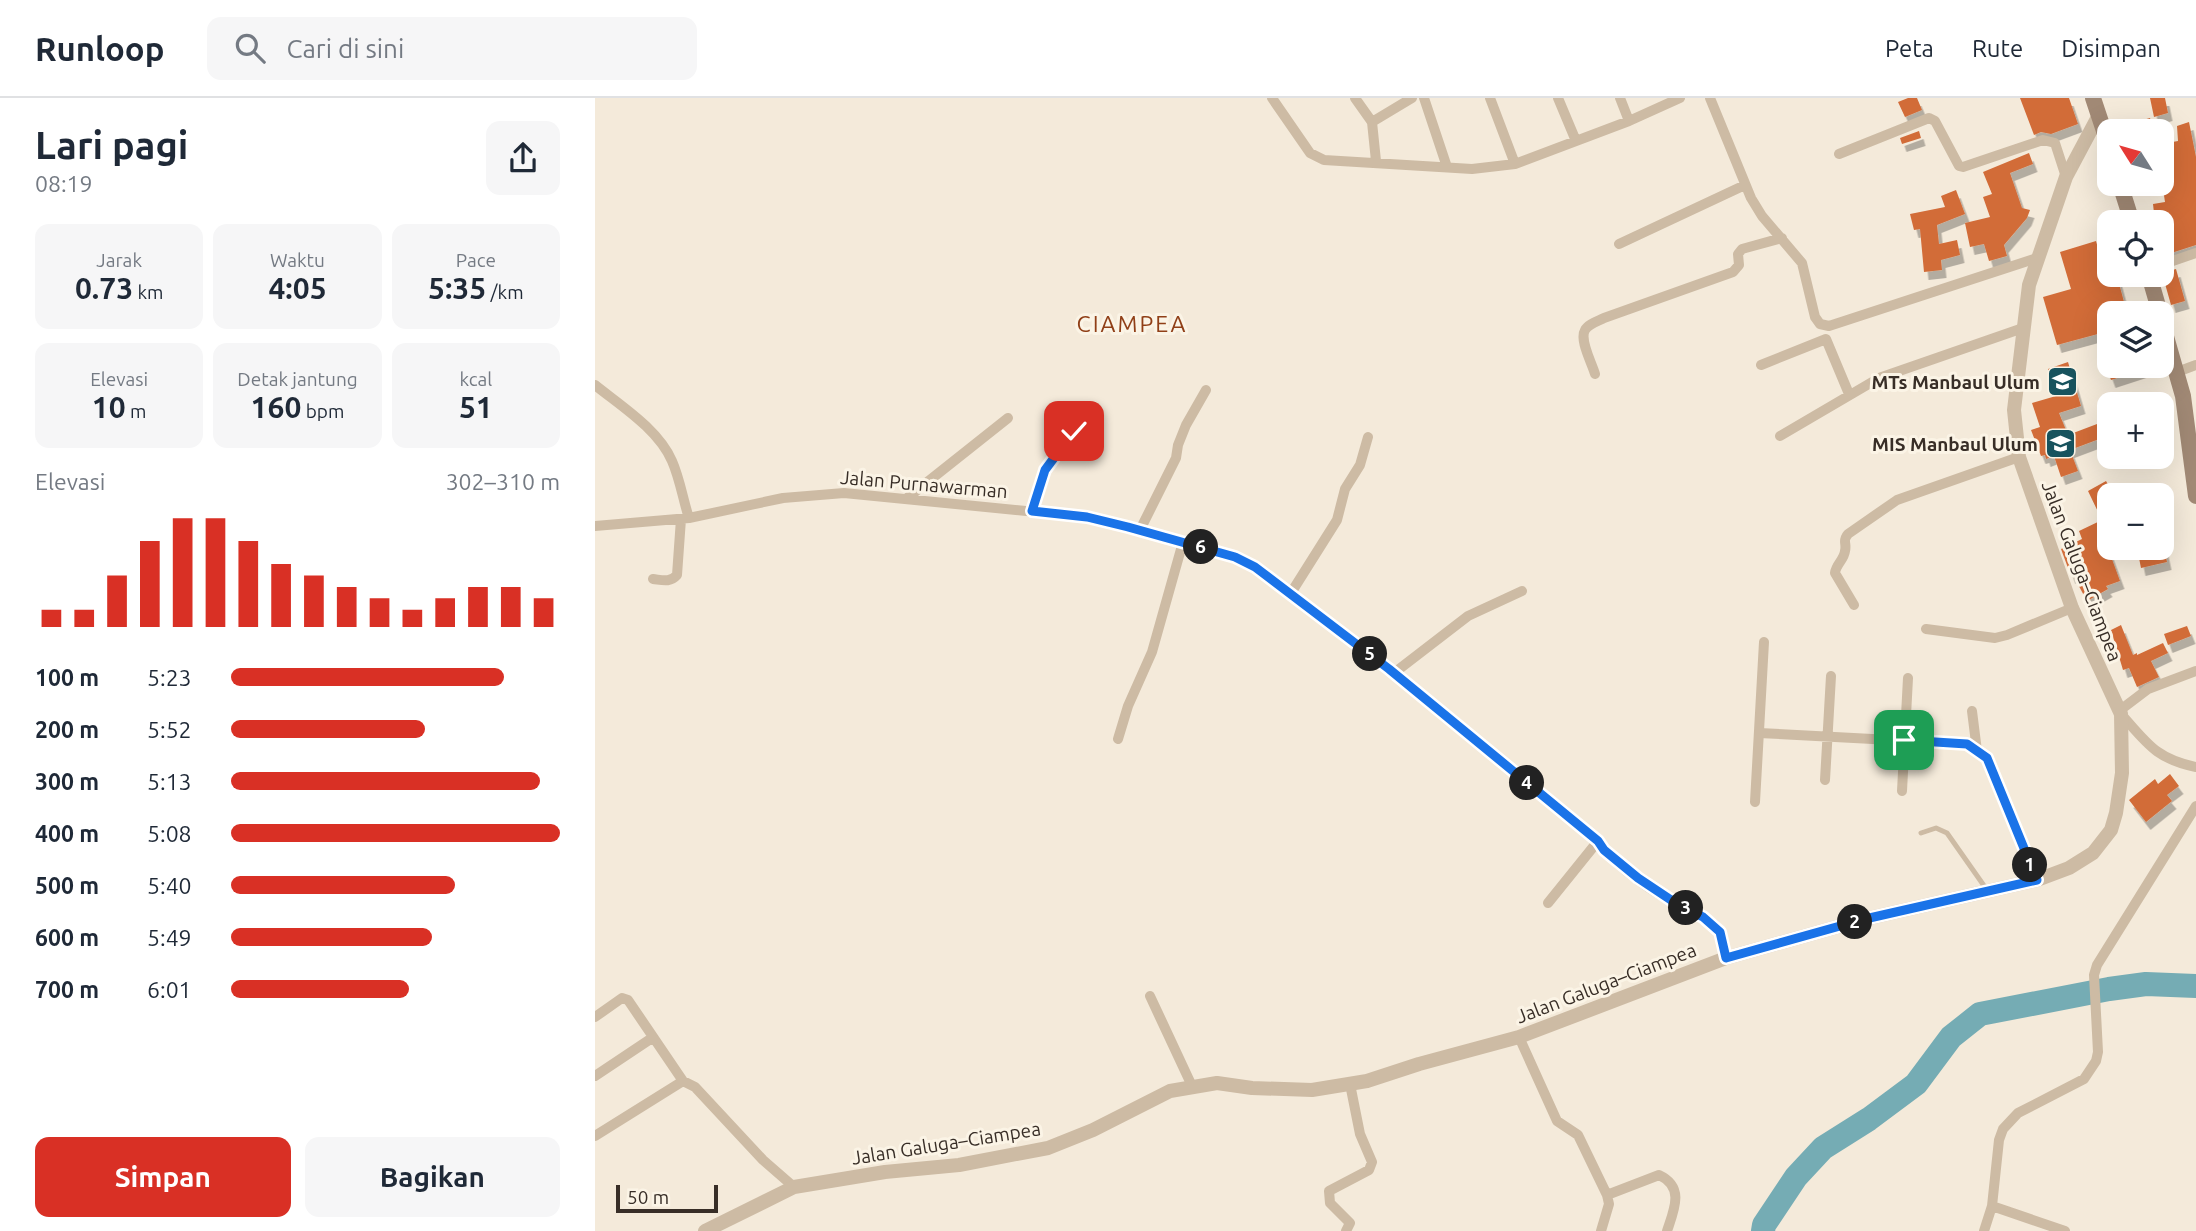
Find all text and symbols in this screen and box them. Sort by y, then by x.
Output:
search box [207,17,697,80]
icon: search [231,29,269,67]
text: Runloop [35,30,165,67]
text: Cari di sini [287,34,404,63]
text: Peta [1885,35,1934,62]
text: Rute [1972,35,2023,62]
text: Disimpan [2061,35,2161,62]
north arrow [2097,119,2173,196]
map controls [2097,119,2174,560]
button: share [486,121,560,195]
text: Lari pagi [35,124,188,166]
text: 08:19 [35,171,93,196]
button: locate [2097,210,2174,287]
text: Jarak [96,249,142,271]
text: Waktu [270,249,325,271]
text: Pace [456,249,496,271]
text: 0.73 [75,271,133,305]
text: 4:05 [268,271,327,305]
text: 5:35 [428,271,486,305]
text: km [133,281,163,303]
text: /km [486,281,524,303]
button: layers [2097,301,2174,378]
district label: CIAMPEA [1077,311,1187,336]
school or university icon: MTs Manbaul Ulum [2046,365,2080,399]
text: Elevasi [90,368,148,390]
text: Detak jantung [237,368,358,390]
text: kcal [459,368,492,390]
place label: MTs Manbaul Ulum [1871,371,2040,393]
text: 10 [92,390,126,424]
text: 160 [251,390,301,424]
text: 51 [459,390,493,424]
button: + [2097,392,2174,469]
text: m [126,400,146,422]
text: bpm [301,400,344,422]
pin [1044,401,1104,461]
icon: check [1055,412,1093,450]
school or university icon: MIS Manbaul Ulum [2044,427,2078,461]
place label: MIS Manbaul Ulum [1872,433,2038,455]
street label: Jalan Purnawarman [839,466,1009,502]
text: Elevasi [35,469,105,494]
text: 302–310 m [446,469,560,494]
street label: Jalan Galuga–Ciampea [2037,478,2127,664]
button: − [2097,483,2174,560]
pin: 6 [1183,530,1219,564]
text: 6 [1195,535,1206,557]
pin: 5 [1353,636,1387,672]
text: 5 [1364,642,1375,664]
text: 100 m [35,665,99,690]
text: 5:23 [147,665,192,690]
pin [1874,710,1934,770]
text: 200 m [35,717,99,742]
text: 5:52 [147,717,192,742]
icon: arrive [1885,721,1923,759]
pin: 4 [1509,766,1545,800]
text: 300 m [35,769,99,794]
text: 5:13 [147,769,192,794]
text: 4 [1521,771,1532,793]
text: 400 m [35,821,99,846]
text: 5:08 [147,821,192,846]
pin: 1 [2013,848,2047,882]
text: 1 [2024,853,2035,875]
text: 500 m [35,873,99,898]
text: 5:40 [147,873,192,898]
pin: 3 [1669,890,1703,926]
text: 3 [1680,896,1691,918]
pin: 2 [1837,904,1873,940]
text: 2 [1849,910,1860,932]
text: 600 m [35,925,99,950]
text: 5:49 [147,925,192,950]
street label: Jalan Galuga–Ciampea [1513,938,1699,1028]
text: 700 m [35,977,99,1002]
text: 6:01 [147,977,192,1002]
street label: Jalan Galuga–Ciampea [850,1117,1042,1169]
button: Simpan [35,1137,291,1217]
button: Bagikan [305,1137,560,1217]
scale bar [616,1182,717,1214]
text: 50 m [627,1186,669,1208]

